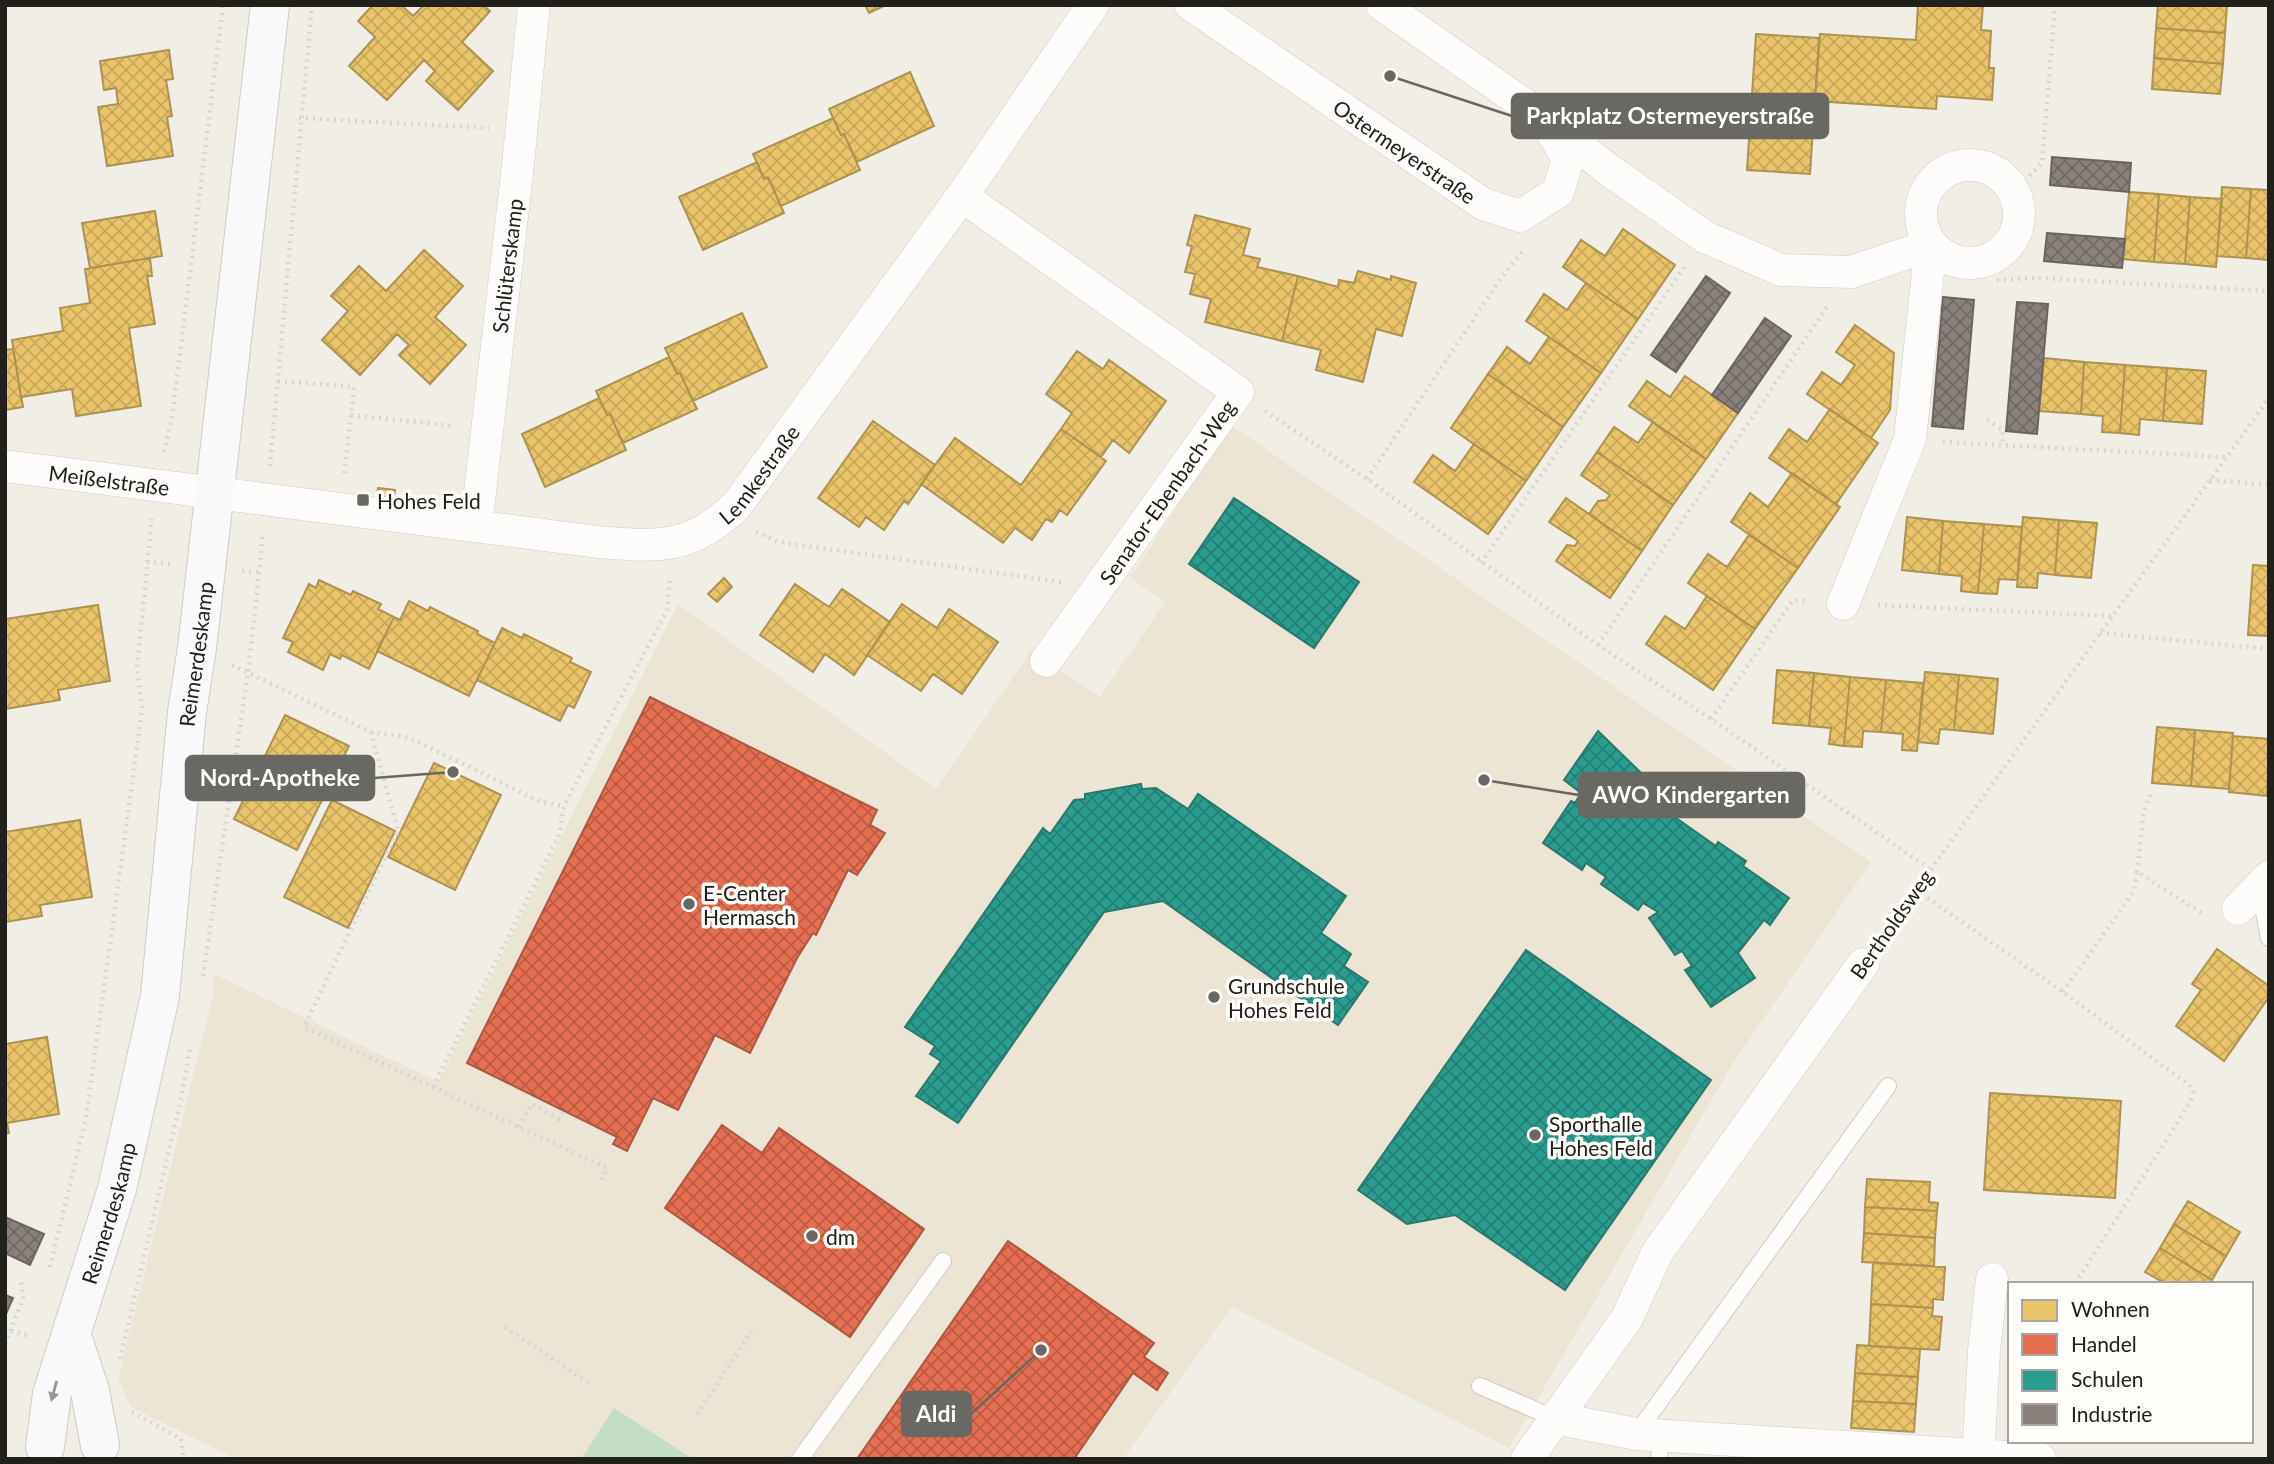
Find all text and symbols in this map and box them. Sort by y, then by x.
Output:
street label: Ostermeyerstraße [1329,93,1481,208]
callout: Parkplatz Ostermeyerstraße [1512,94,1828,138]
text: Parkplatz Ostermeyerstraße [1526,101,1814,129]
street label: Schlüterskamp [486,197,527,334]
street label: Senator-Ebenbach-Weg [1094,395,1240,589]
street label: Lemkestraße [713,420,804,529]
street label: Meißelstraße [47,459,171,499]
place label: Hohes Feld [377,488,481,513]
marker: Hohes Feld [355,492,371,508]
street label: Reimerdeskamp [173,580,217,728]
callout: Nord-Apotheke [186,756,374,800]
text: Nord-Apotheke [200,763,360,791]
callout: AWO Kindergarten [1579,773,1804,817]
text: AWO Kindergarten [1591,780,1790,808]
street label: Bertholdsweg [1844,865,1938,983]
place label: E-Center Hermasch [703,880,796,929]
marker: E-Center Hermasch [681,896,697,912]
place label: Grundschule Hohes Feld [1228,973,1345,1022]
marker: Grundschule Hohes Feld [1206,989,1222,1005]
place label: Sporthalle Hohes Feld [1549,1111,1653,1160]
marker: Sporthalle Hohes Feld [1527,1127,1543,1143]
street label: Reimerdeskamp [75,1140,140,1287]
place label: dm [826,1224,855,1249]
marker: dm [804,1228,820,1244]
legend [2008,1282,2253,1443]
text: Wohnen [2071,1296,2150,1321]
text: Handel [2071,1331,2137,1356]
text: Schulen [2071,1366,2144,1391]
one-way arrow [48,1380,59,1402]
callout: Aldi [902,1392,971,1436]
text: Aldi [915,1399,956,1427]
text: Industrie [2071,1401,2152,1426]

